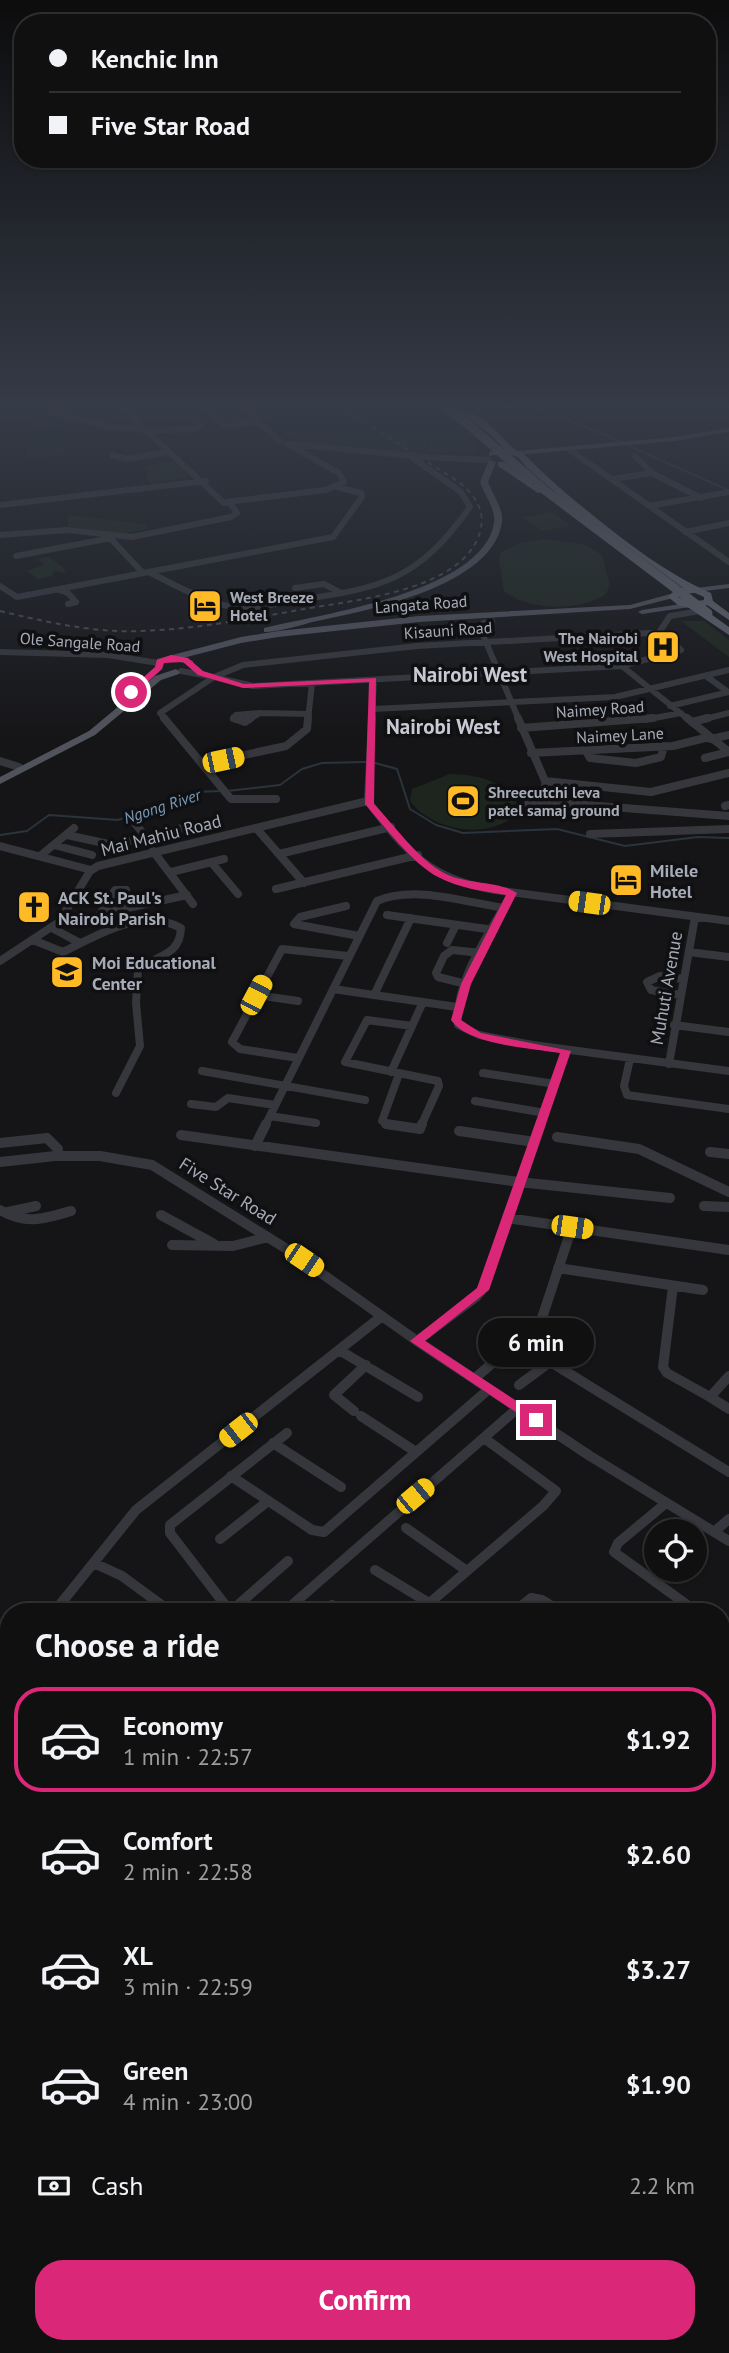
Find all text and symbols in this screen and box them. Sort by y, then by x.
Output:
text: Kenchic Inn [91,42,219,75]
text: Five Star Road [91,109,250,142]
hotel icon: West Breeze Hotel [186,587,224,625]
place label: West Breeze Hotel [230,587,314,625]
street label: Langata Road [374,591,468,617]
street label: Kisauni Road [403,617,493,643]
street label: Ole Sangale Road [19,628,141,656]
place label: The Nairobi West Hospital [544,628,638,666]
hospital icon: The Nairobi West Hospital [644,628,682,666]
district label: Nairobi West [413,661,528,688]
route start [115,676,147,708]
street label: Naimey Road [555,696,645,722]
district label: Nairobi West [386,713,501,740]
street label: Naimey Lane [576,723,664,747]
car [201,745,246,775]
sports icon: Shreecutchi leva patel samaj ground [444,782,482,820]
place label: Shreecutchi leva patel samaj ground [488,782,620,820]
water label: Ngong River [121,784,205,828]
street label: Mai Mahiu Road [98,809,224,861]
place label: Milele Hotel [650,859,698,903]
hotel icon: Milele Hotel [607,861,645,899]
place label: ACK St. Paul's Nairobi Parish [58,886,166,930]
church icon: ACK St. Paul's Nairobi Parish [15,888,53,926]
car [567,890,612,916]
street label: Muhuti Avenue [645,929,687,1047]
place label: Moi Educational Center [92,951,216,995]
school or university icon: Moi Educational Center [48,953,86,991]
car [237,972,276,1018]
street label: Five Star Road [175,1152,281,1230]
car [550,1214,595,1240]
car [281,1240,328,1280]
callout: 6 min [478,1318,594,1368]
text: 6 min [508,1328,564,1357]
route end [520,1404,552,1436]
car [215,1409,262,1451]
car [393,1474,438,1518]
map controls [644,1519,707,1582]
button: locate [644,1519,707,1582]
text: Choose a ride [35,1624,220,1666]
icon: car [39,1708,102,1771]
text: Economy [123,1709,223,1742]
text: $1.92 [626,1723,691,1756]
text: 1 min · 22:57 [123,1742,253,1771]
icon: car [39,1823,102,1886]
text: Comfort [123,1824,213,1857]
text: $2.60 [626,1838,691,1871]
text: 2 min · 22:58 [123,1857,253,1886]
icon: car [39,1938,102,2001]
text: XL [123,1939,153,1972]
text: $3.27 [626,1953,691,1986]
text: 3 min · 22:59 [123,1972,253,2001]
icon: car [39,2053,102,2116]
text: Green [123,2054,188,2087]
text: $1.90 [626,2068,691,2101]
text: 4 min · 23:00 [123,2087,253,2116]
icon: cash [35,2167,73,2205]
text: Cash [91,2169,143,2202]
text: 2.2 km [629,2171,695,2200]
button: Confirm [35,2260,695,2340]

